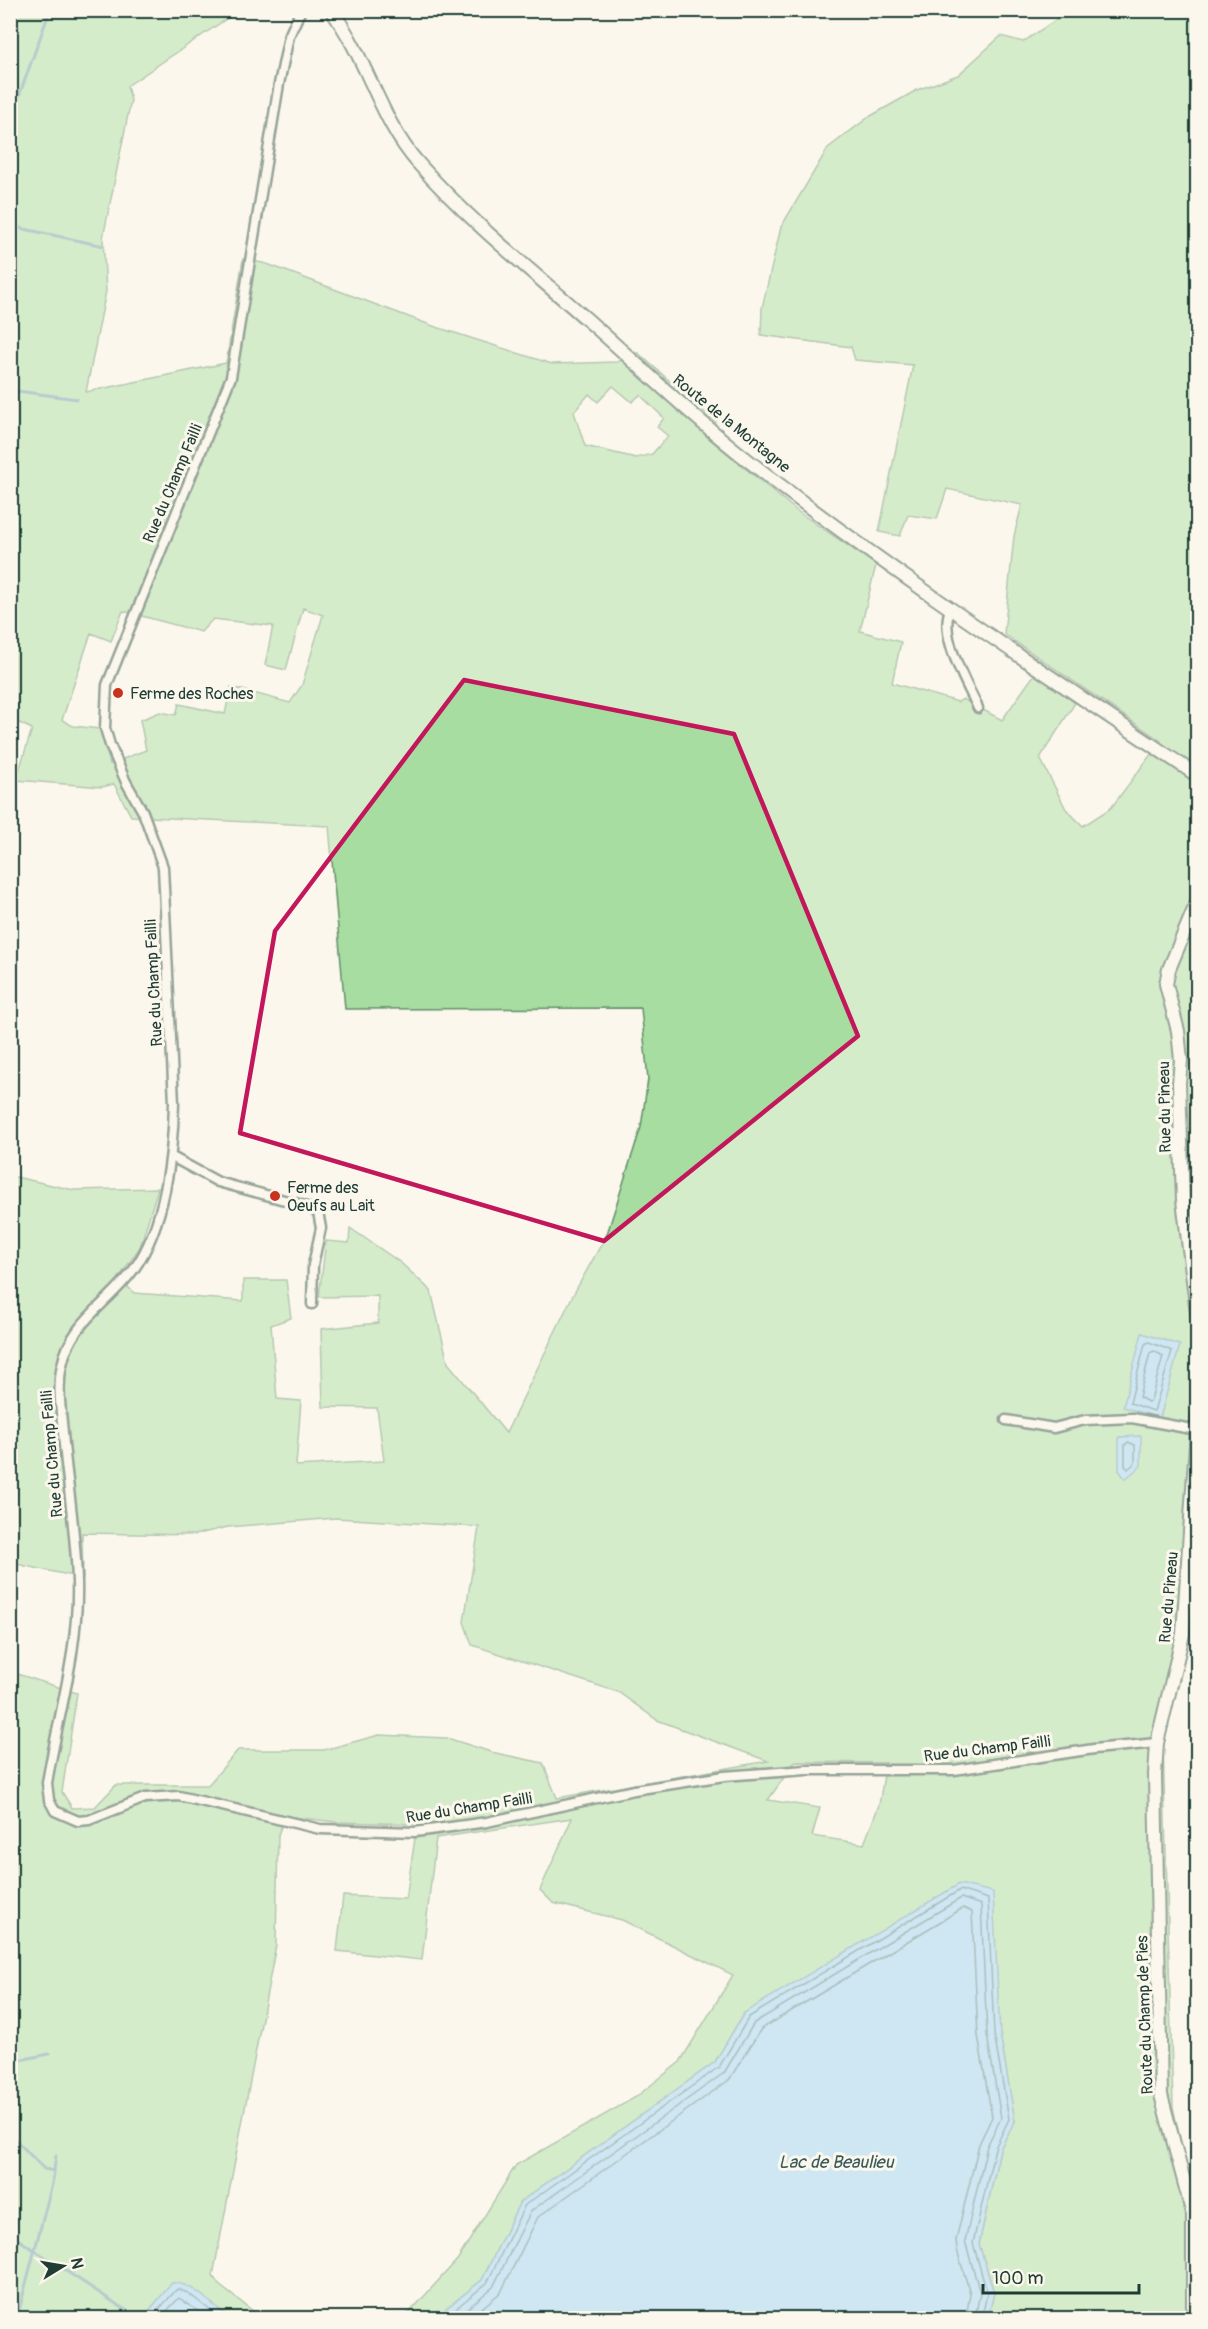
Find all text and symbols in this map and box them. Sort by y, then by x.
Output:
street label: Route de la Montagne [669,370,794,477]
street label: Rue du Champ Failli [139,421,207,546]
place label: Ferme des Roches [130,684,253,704]
marker: Ferme des Roches [111,686,125,700]
street label: Rue du Champ Failli [141,919,167,1047]
street label: Rue du Pineau [1154,1061,1176,1153]
place label: Ferme des Oeufs au Lait [287,1178,375,1216]
marker: Ferme des Oeufs au Lait [268,1189,282,1203]
street label: Rue du Champ Failli [36,1389,68,1518]
street label: Rue du Pineau [1155,1551,1183,1644]
street label: Rue du Champ Failli [923,1731,1052,1767]
street label: Rue du Champ Failli [405,1788,534,1828]
street label: Route du Champ de Pies [1132,1935,1158,2095]
water label: Lac de Beaulieu [779,2151,894,2174]
north arrow [33,2236,93,2296]
text: N [66,2256,88,2271]
scale bar [983,2257,1139,2295]
text: 100 m [992,2267,1044,2290]

